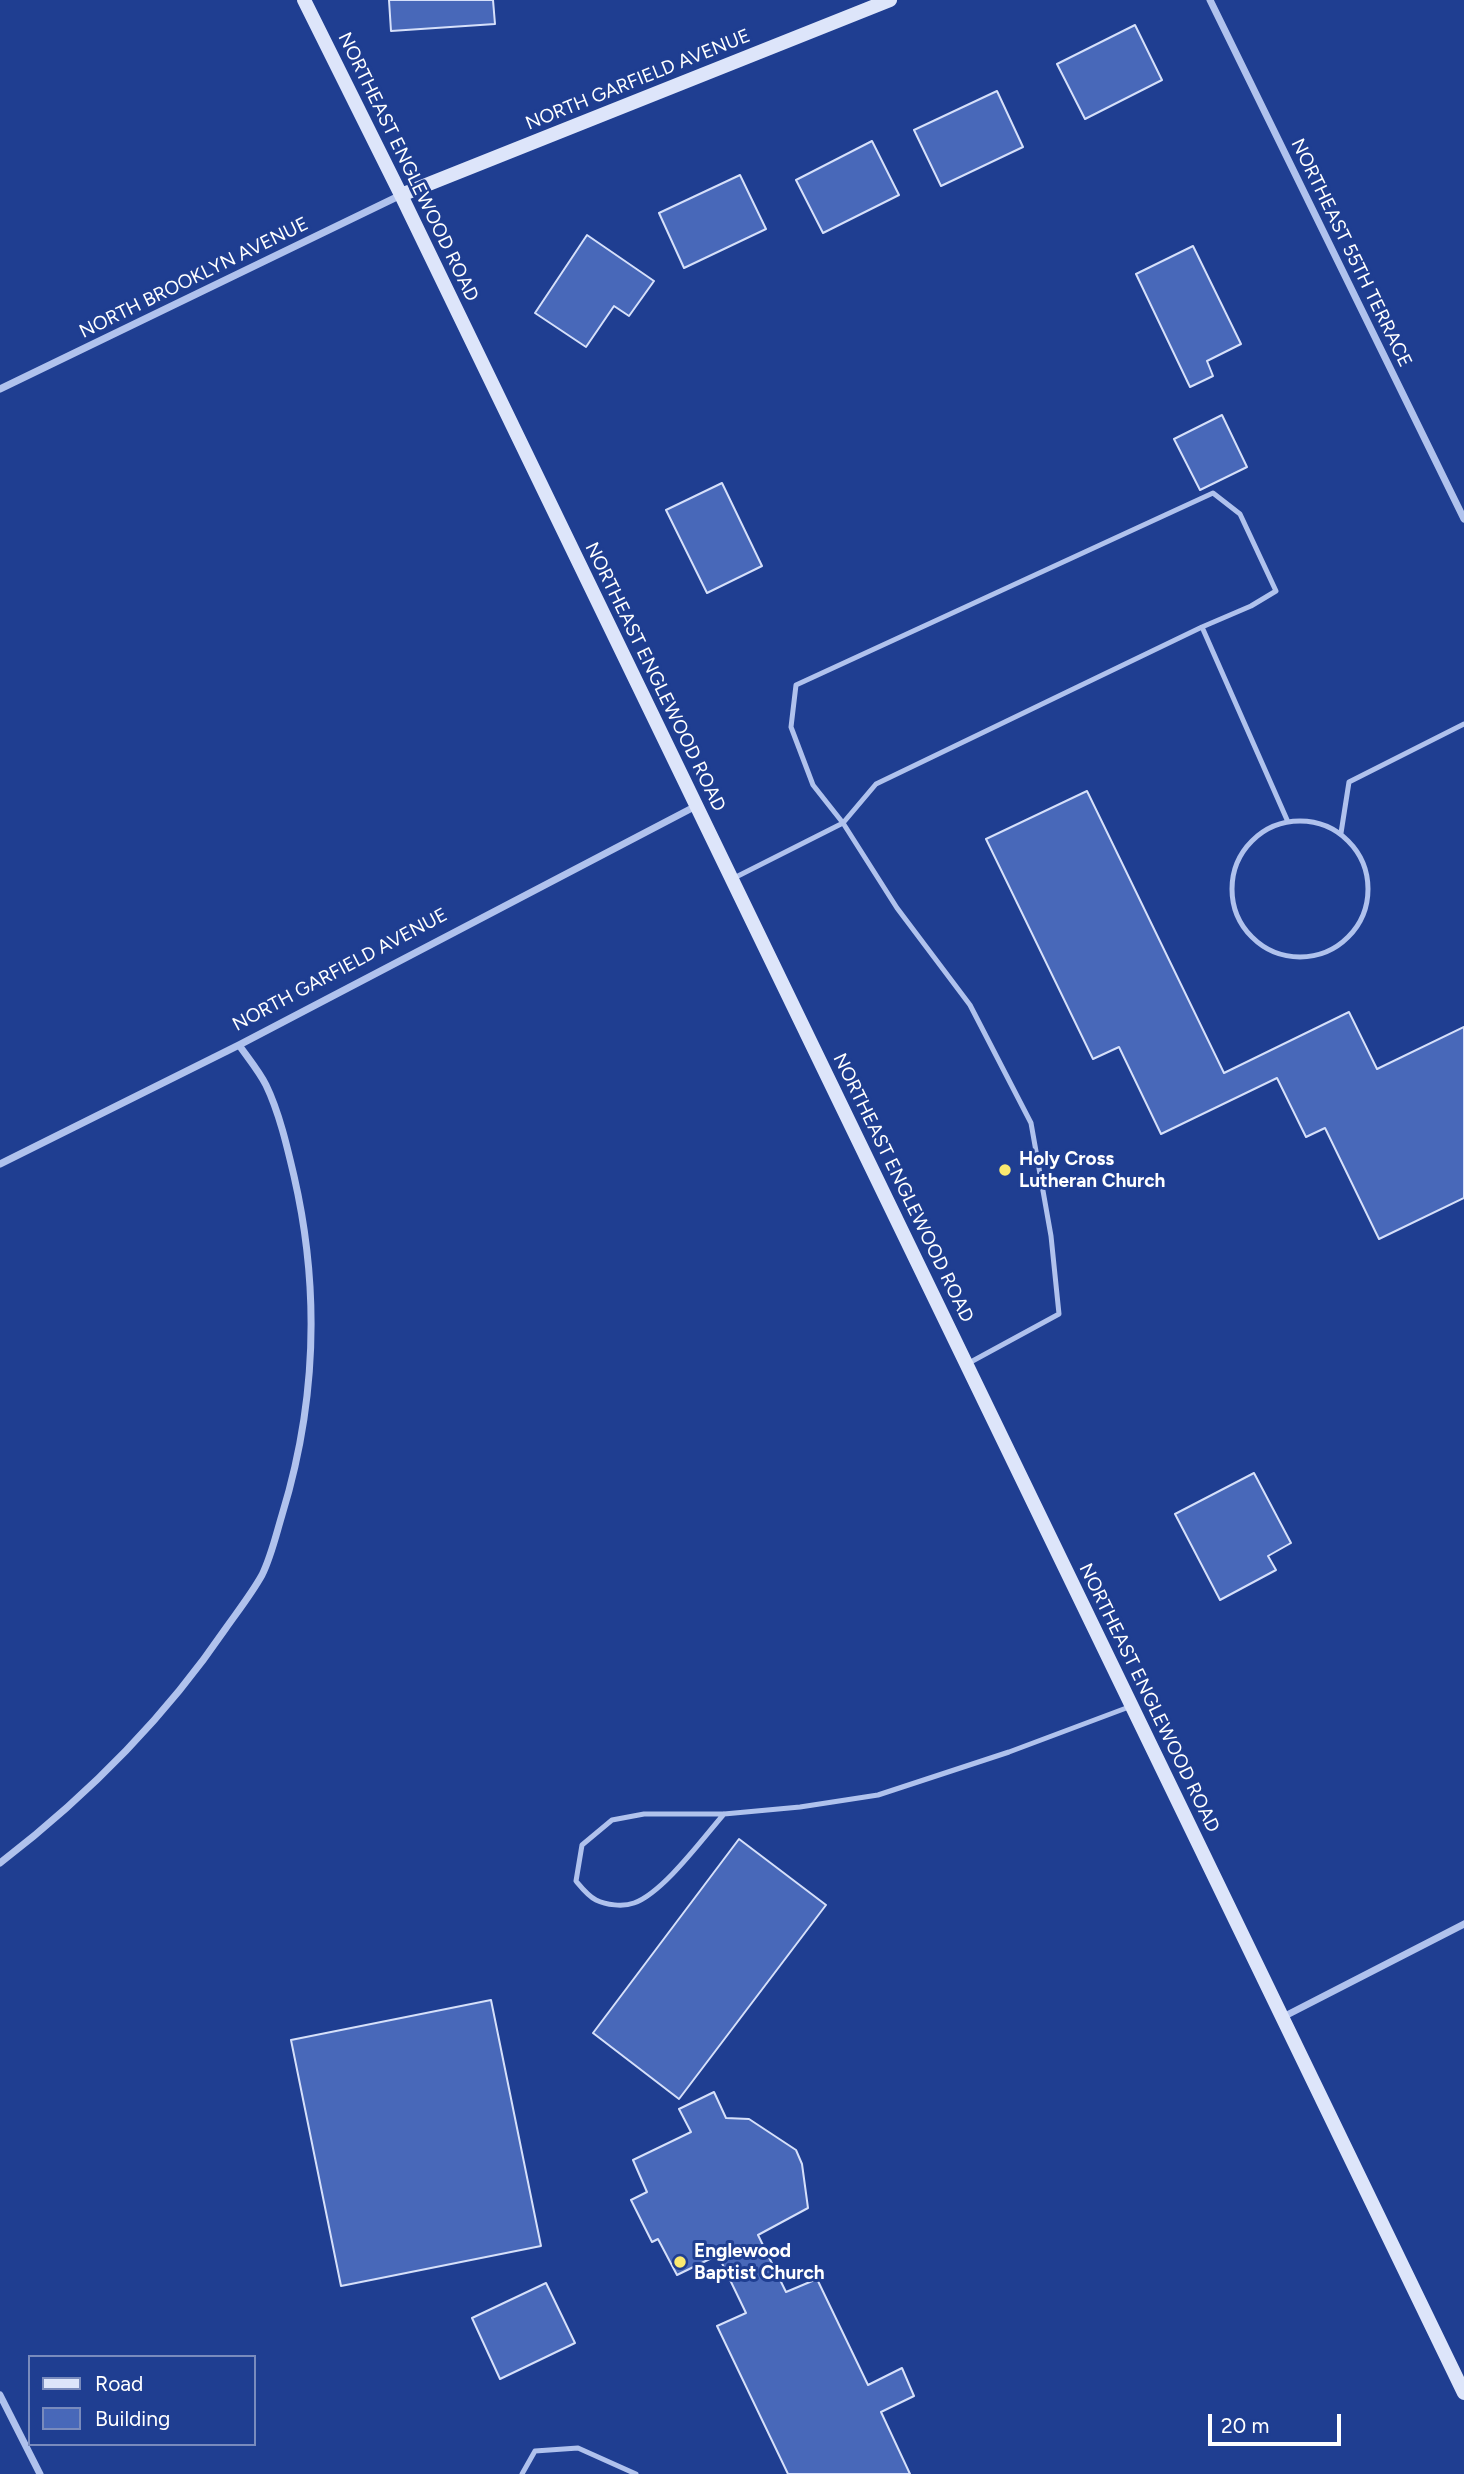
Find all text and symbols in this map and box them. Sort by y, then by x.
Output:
street label: NORTH GARFIELD AVENUE [522,24,754,136]
street label: NORTHEAST ENGLEWOOD ROAD [333,29,483,305]
street label: NORTHEAST 55TH TERRACE [1286,135,1416,371]
street label: NORTH BROOKLYN AVENUE [76,213,312,343]
street label: NORTHEAST ENGLEWOOD ROAD [580,539,730,815]
street label: NORTH GARFIELD AVENUE [229,904,451,1036]
street label: NORTHEAST ENGLEWOOD ROAD [828,1050,978,1326]
place label: Holy Cross Lutheran Church [1019,1148,1165,1192]
marker: Holy Cross Lutheran Church [997,1162,1013,1178]
street label: NORTHEAST ENGLEWOOD ROAD [1074,1560,1224,1836]
place label: Englewood Baptist Church [694,2240,825,2284]
marker: Englewood Baptist Church [672,2254,688,2270]
legend [28,2355,256,2446]
text: Road [95,2371,143,2396]
scale bar [1212,2400,1345,2444]
text: Building [95,2406,170,2431]
text: 20 m [1221,2413,1269,2438]

